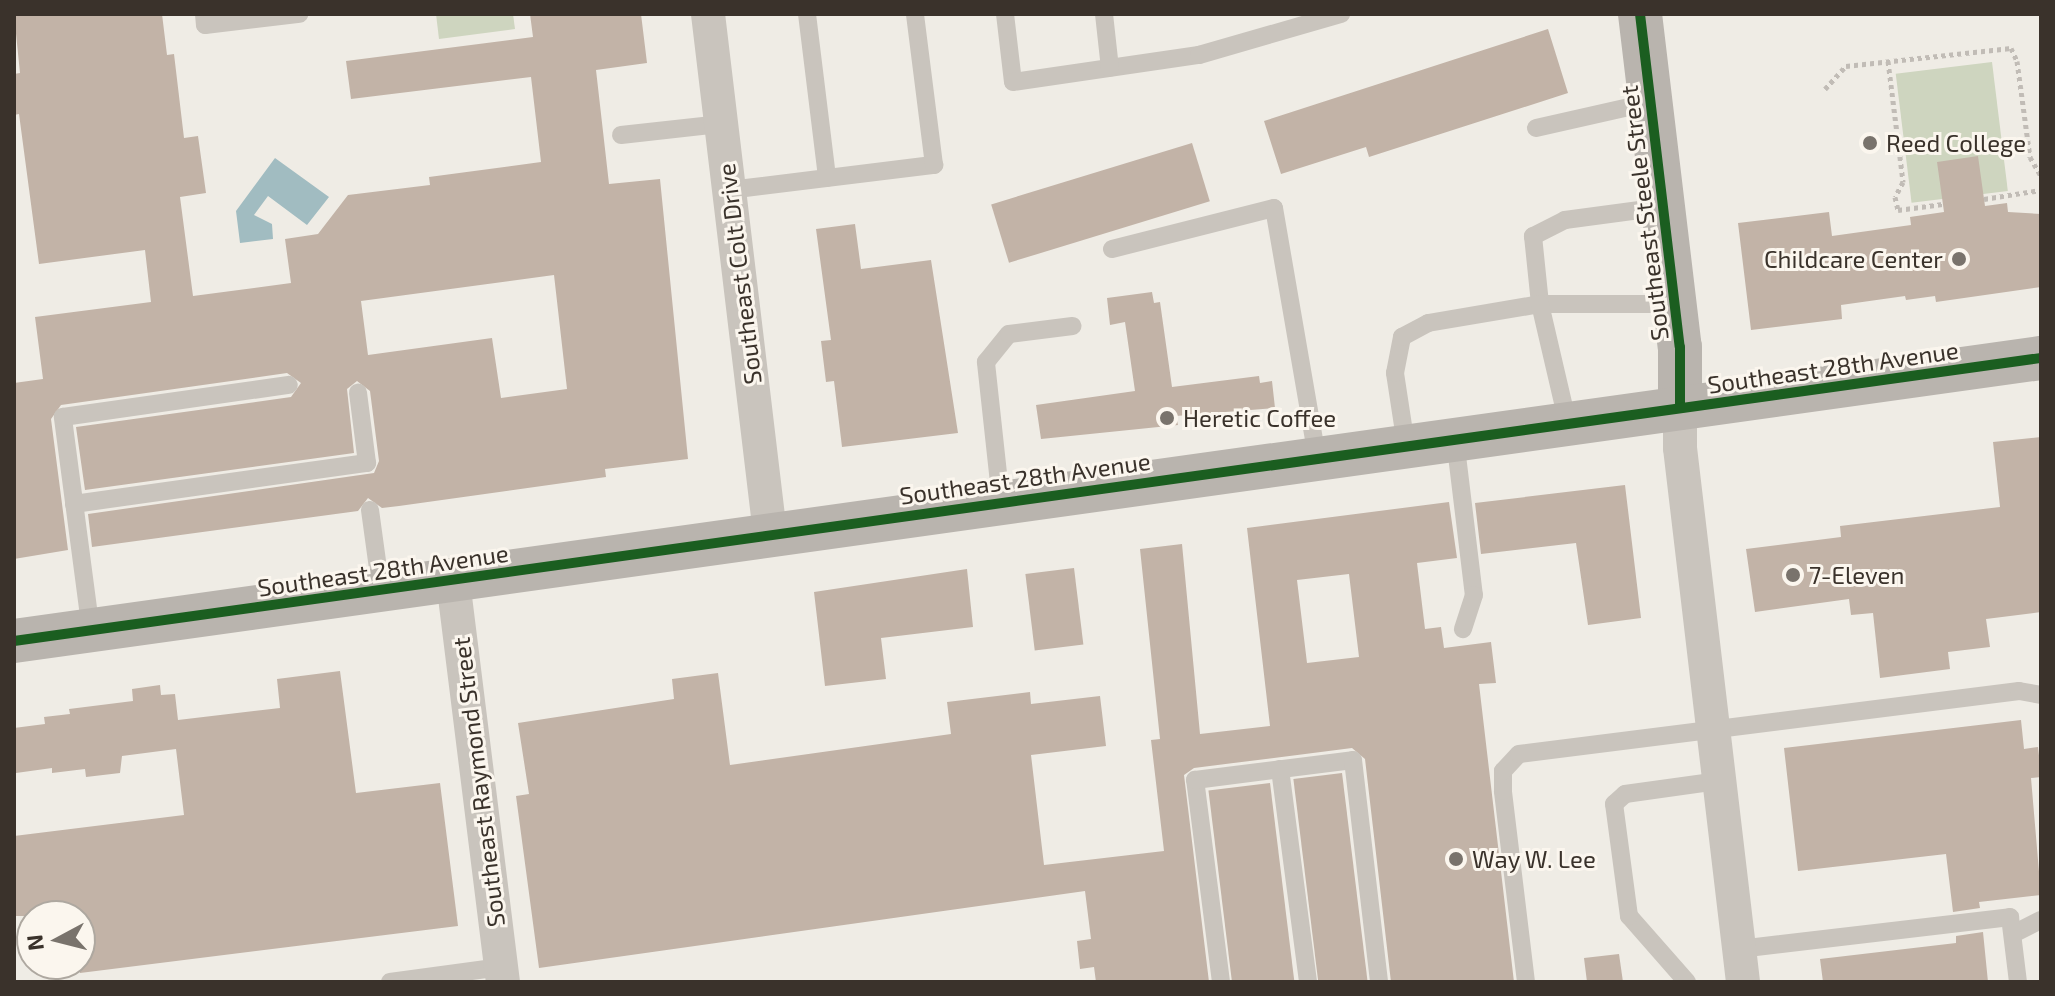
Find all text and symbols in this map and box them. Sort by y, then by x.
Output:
street label: Southeast Steele Street [1614,84,1674,342]
place label: Reed College [1886,129,2026,157]
marker: Reed College [1861,134,1879,152]
street label: Southeast Colt Drive [711,162,767,386]
place label: Childcare Center [1764,245,1943,273]
marker: Childcare Center [1950,250,1968,268]
street label: Southeast 28th Avenue [1705,335,1961,399]
place label: Heretic Coffee [1183,404,1336,432]
marker: Heretic Coffee [1158,409,1176,427]
street label: Southeast 28th Avenue [897,446,1153,510]
street label: Southeast 28th Avenue [255,538,511,602]
place label: 7-Eleven [1809,561,1904,589]
marker: 7-Eleven [1784,566,1802,584]
street label: Southeast Raymond Street [446,635,510,929]
place label: Way W. Lee [1472,845,1597,873]
marker: Way W. Lee [1447,850,1465,868]
north arrow [16,900,96,980]
text: N [20,933,48,952]

